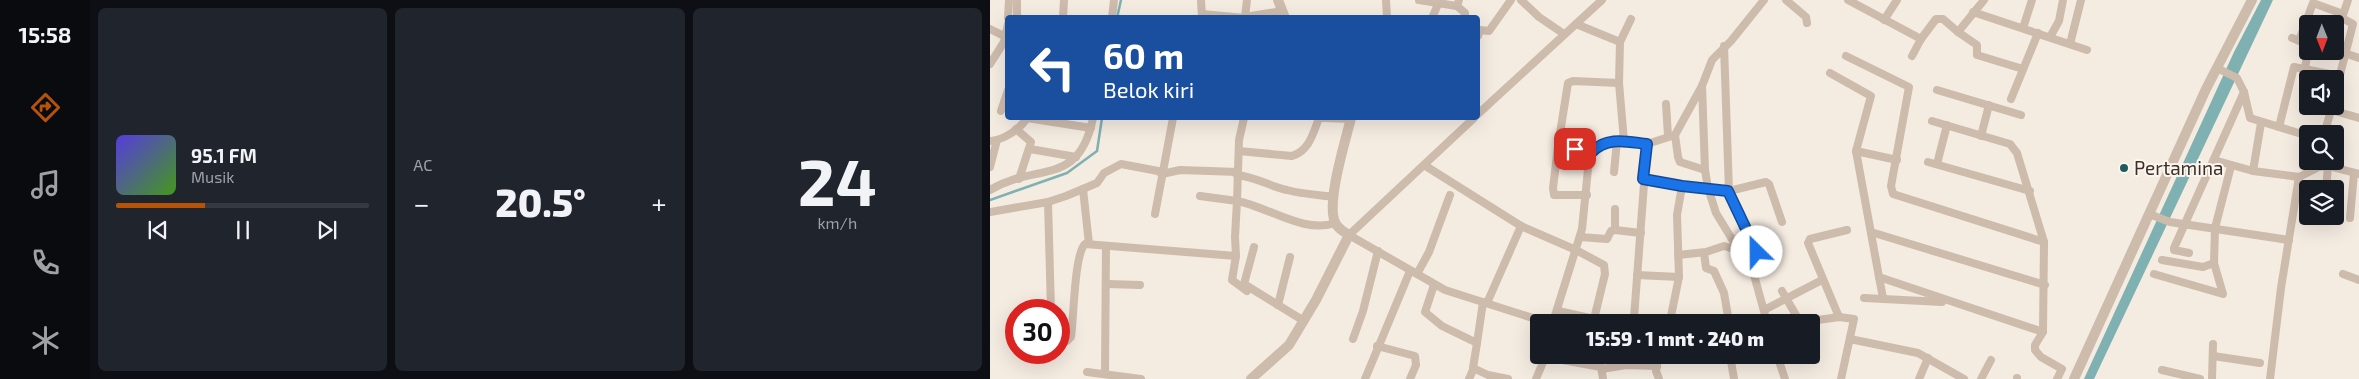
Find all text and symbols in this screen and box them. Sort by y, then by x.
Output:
north arrow [2299,15,2344,60]
map controls [2299,15,2344,225]
text: 15:58 [18,21,72,47]
text: 60 m [1103,34,1184,76]
icon: left [1020,35,1085,100]
button: sound [2299,70,2344,115]
text: Belok kiri [1103,76,1194,102]
icon: directions [28,90,63,125]
button: search [2299,125,2344,170]
pin [1554,128,1596,170]
icon: arrive [1561,135,1589,163]
text: 24 [798,141,877,219]
text: 95.1 FM [191,144,257,167]
text: AC [413,155,432,174]
place label: Pertamina [2134,156,2223,179]
marker: Pertamina [2118,162,2130,174]
icon: music [28,167,63,202]
text: Musik [191,167,234,186]
text: 20.5° [495,179,586,225]
button: layers [2299,180,2344,225]
text: − [413,186,430,220]
text: + [651,186,667,220]
text: km/h [817,213,857,232]
icon: previous [144,216,172,244]
icon: pause [229,216,257,244]
icon: next [313,216,341,244]
position arrow [1730,225,1782,277]
icon: phone [28,245,63,280]
speed limit sign: 30 [1005,299,1070,364]
icon: climate [28,323,63,358]
text: 15:59 · 1 mnt · 240 m [1586,327,1764,350]

